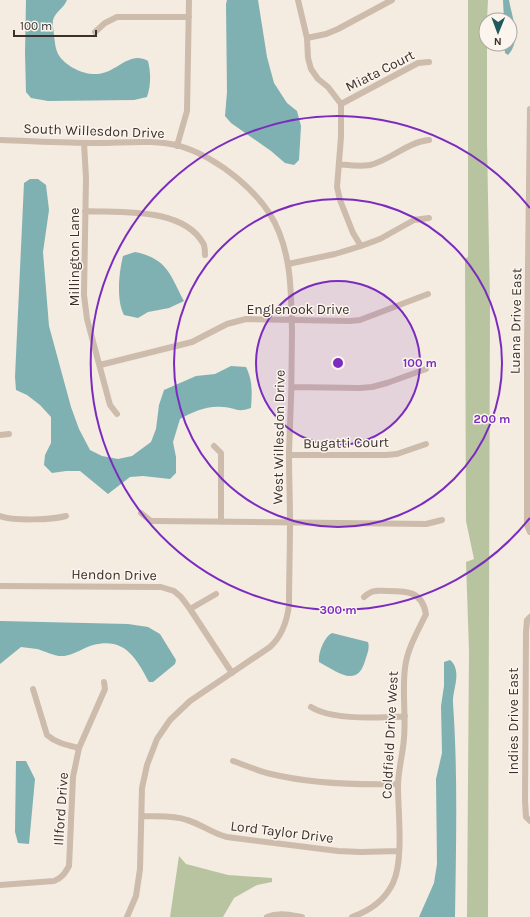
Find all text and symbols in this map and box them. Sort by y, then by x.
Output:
scale bar [14,12,96,38]
north arrow [478,12,518,52]
text: 100 m [20,19,52,33]
text: N [494,35,502,48]
street label: Miata Court [343,46,417,96]
street label: South Willesdon Drive [23,120,165,142]
street label: Millington Lane [66,208,83,306]
street label: Luana Drive East [507,268,525,374]
street label: Englenook Drive [247,301,350,318]
centre of rings [331,356,345,370]
text: 100 m [403,356,437,370]
street label: West Willesdon Drive [269,370,289,504]
text: 200 m [474,412,510,426]
street label: Bugatti Court [303,434,389,452]
street label: Hendon Drive [71,566,157,584]
text: 300 m [319,603,357,617]
street label: Indies Drive East [505,668,522,774]
street label: Coldfield Drive West [378,671,402,799]
street label: Illford Drive [50,772,72,846]
street label: Lord Taylor Drive [230,817,334,847]

